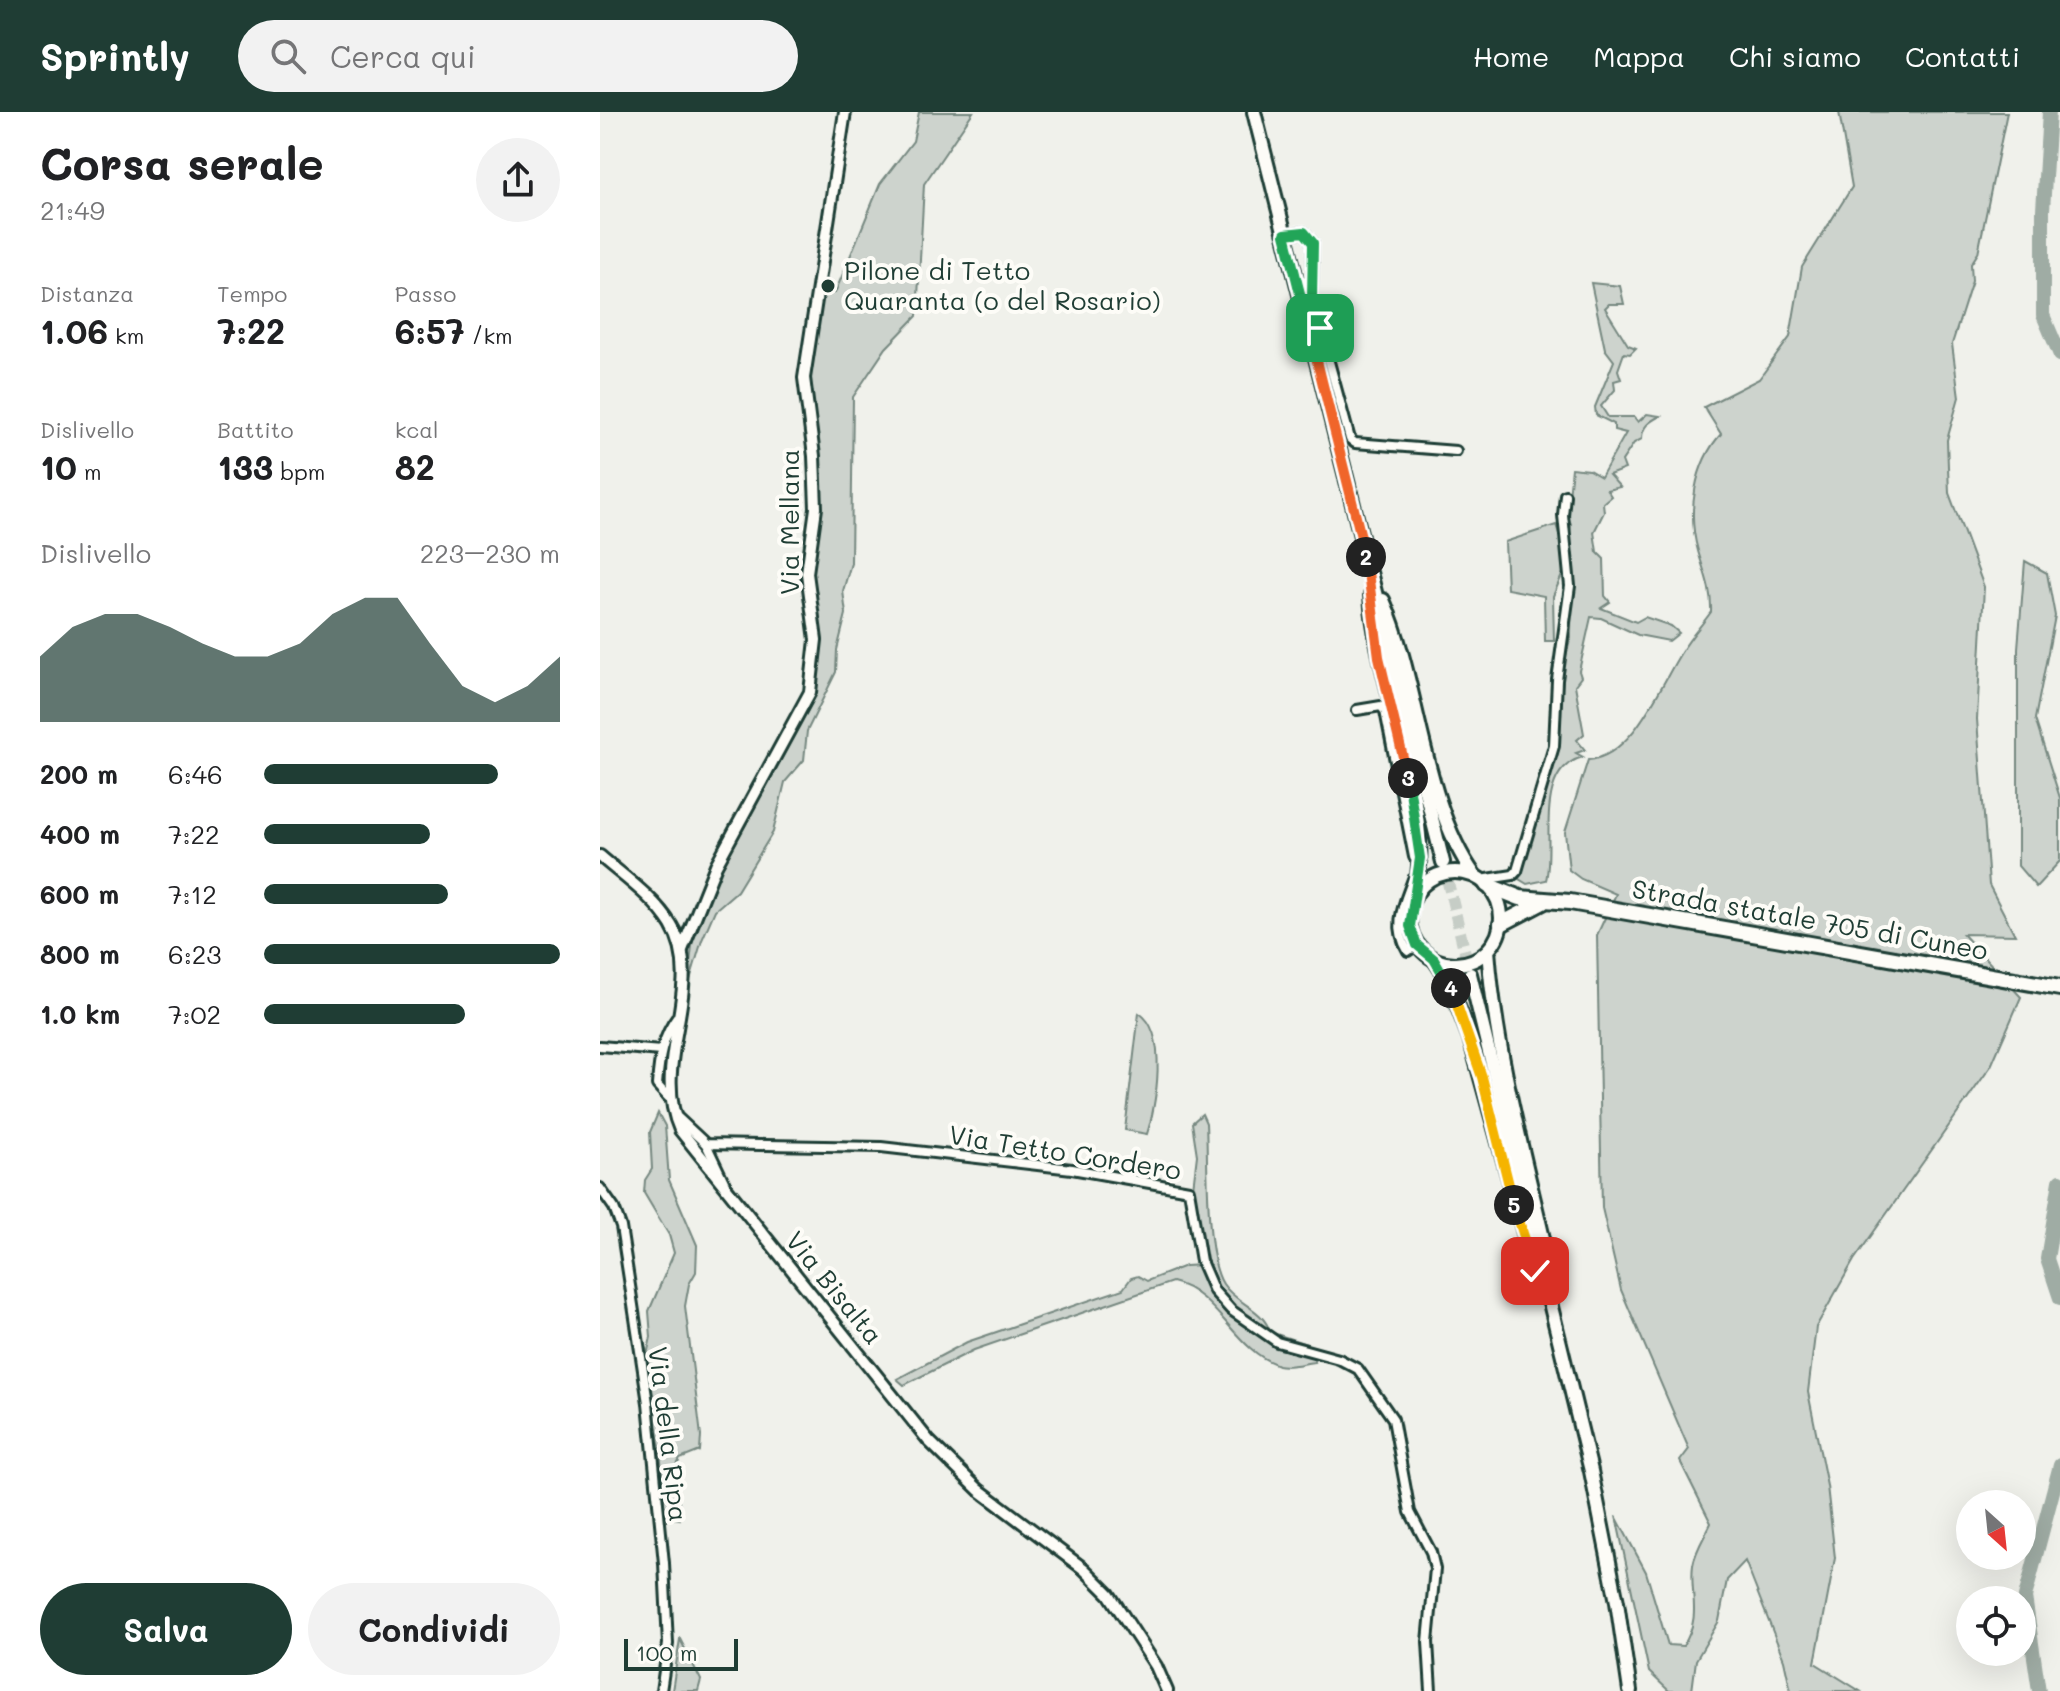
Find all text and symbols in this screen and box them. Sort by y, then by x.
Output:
search box [238,20,798,92]
text: Sprintly [40,31,190,81]
icon: search [266,34,310,78]
text: Cerca qui [330,36,476,76]
text: Home [1473,38,1549,74]
text: Mappa [1593,38,1685,74]
text: Chi siamo [1729,38,1861,74]
text: Contatti [1905,38,2020,74]
text: Corsa serale [40,134,324,191]
button: share [476,138,560,222]
text: 21:49 [40,193,105,227]
place label: Pilone di Tetto Quaranta (o del Rosario) [844,253,1161,317]
marker: Pilone di Tetto Quaranta (o del Rosario) [819,277,837,295]
text: Distanza [40,279,134,308]
text: Tempo [217,279,287,308]
text: Passo [395,279,456,308]
pin [1286,294,1354,362]
icon: arrive [1298,306,1342,350]
text: 1.06 [40,308,108,353]
text: 7:22 [217,308,285,353]
text: 6:57 [395,308,465,353]
text: km [108,321,144,350]
text: /km [465,321,513,350]
text: Dislivello [40,415,134,444]
text: Battito [217,415,294,444]
text: kcal [395,415,439,444]
text: 10 [40,444,77,489]
text: 133 [217,444,273,489]
text: 82 [395,444,435,489]
street label: Via Mellana [772,449,806,595]
text: m [77,457,102,486]
text: bpm [273,457,325,486]
text: Dislivello [40,536,151,570]
text: 223–230 m [420,536,560,570]
pin: 2 [1346,537,1386,577]
text: 2 [1360,542,1372,571]
text: 200 m [40,757,118,791]
text: 6:46 [168,757,223,791]
pin: 3 [1388,758,1428,798]
text: 3 [1401,763,1415,792]
text: 400 m [40,817,120,851]
text: 7:22 [168,817,219,851]
street label: Strada statale 705 di Cuneo [1630,871,1991,967]
text: 600 m [40,877,119,911]
text: 7:12 [168,877,217,911]
text: 800 m [40,937,120,971]
text: 6:23 [168,937,221,971]
pin: 4 [1431,968,1471,1008]
text: 4 [1444,973,1458,1002]
text: 1.0 km [40,997,120,1031]
text: 7:02 [168,997,221,1031]
street label: Via Tetto Cordero [947,1117,1184,1187]
pin: 5 [1494,1185,1534,1225]
text: 5 [1508,1190,1520,1219]
street label: Via Bisalta [779,1224,891,1351]
pin [1501,1237,1569,1305]
icon: check [1513,1249,1557,1293]
street label: Via della Ripa [641,1344,697,1523]
north arrow [1956,1490,2036,1570]
map controls [1956,1490,2036,1666]
button: Salva [40,1583,292,1675]
button: Condividi [308,1583,560,1675]
button: locate [1956,1586,2036,1666]
scale bar [624,1635,738,1671]
text: 100 m [636,1638,698,1667]

